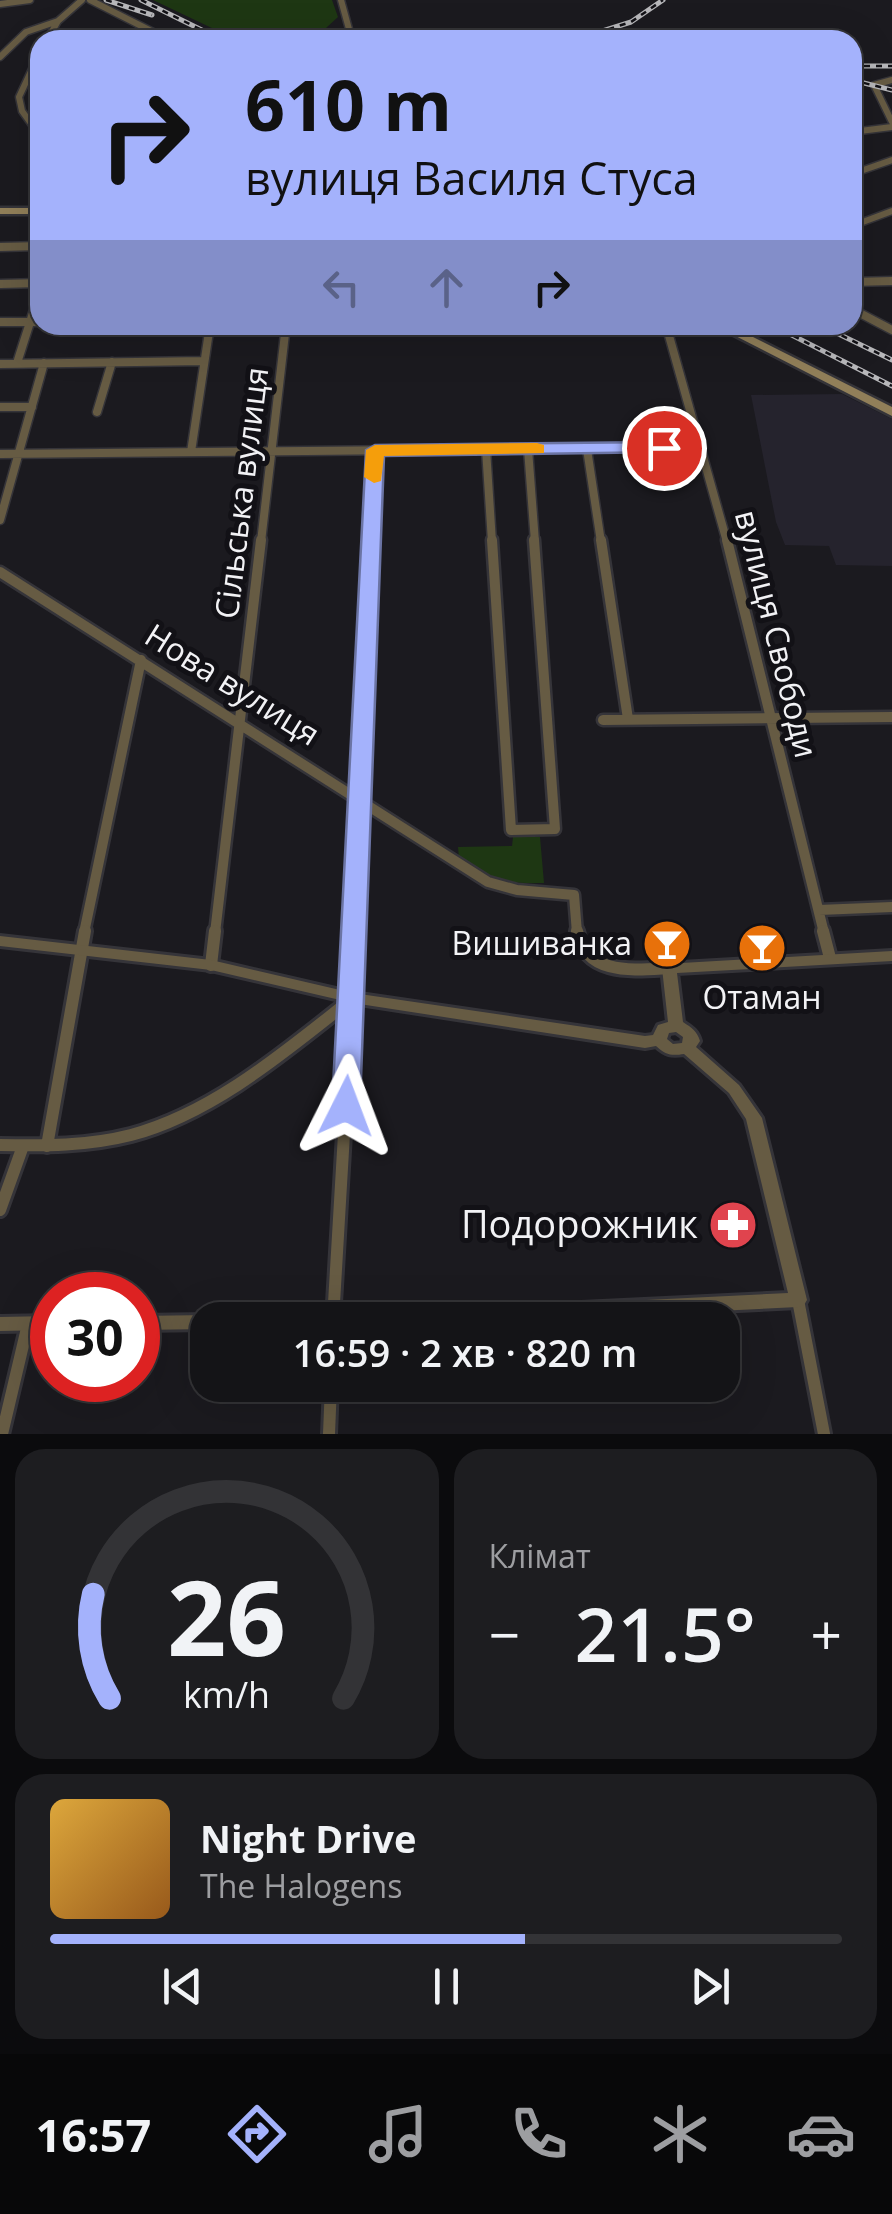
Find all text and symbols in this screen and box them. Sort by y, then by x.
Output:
text: 610 m [245,56,452,152]
icon: right [80,70,210,200]
text: вулиця Василя Стуса [245,147,698,208]
icon: left [314,260,369,315]
icon: ahead [419,260,474,315]
icon: right [524,260,579,315]
street label: Сільська вулиця [204,365,277,621]
pin [622,406,707,491]
icon: arrive [637,421,692,476]
street label: вулиця Свободи [726,505,829,762]
street label: Нова вулиця [137,613,328,754]
bar icon: Вишиванка [641,918,693,970]
place label: Вишиванка [451,921,632,964]
bar icon: Отаман [736,922,788,974]
place label: Отаман [702,975,822,1018]
position arrow [294,1054,398,1158]
place label: Подорожник [461,1197,698,1249]
pharmacy icon: Подорожник [707,1199,759,1251]
speed limit sign: 30 [30,1272,160,1402]
text: 16:59 · 2 хв · 820 m [293,1326,637,1378]
text: Клімат [489,1534,591,1577]
text: 26 [167,1545,286,1686]
text: 21.5° [575,1582,756,1684]
text: − [489,1596,520,1671]
text: + [811,1596,842,1671]
text: km/h [183,1670,270,1718]
text: Night Drive [200,1812,416,1864]
text: The Halogens [200,1864,402,1907]
icon: previous [155,1959,210,2014]
icon: pause [419,1959,474,2014]
icon: next [683,1959,738,2014]
icon: directions [222,2099,292,2169]
icon: music [363,2099,433,2169]
icon: phone [504,2099,574,2169]
icon: climate [645,2099,715,2169]
icon: car [786,2099,856,2169]
text: 16:57 [36,2104,151,2165]

